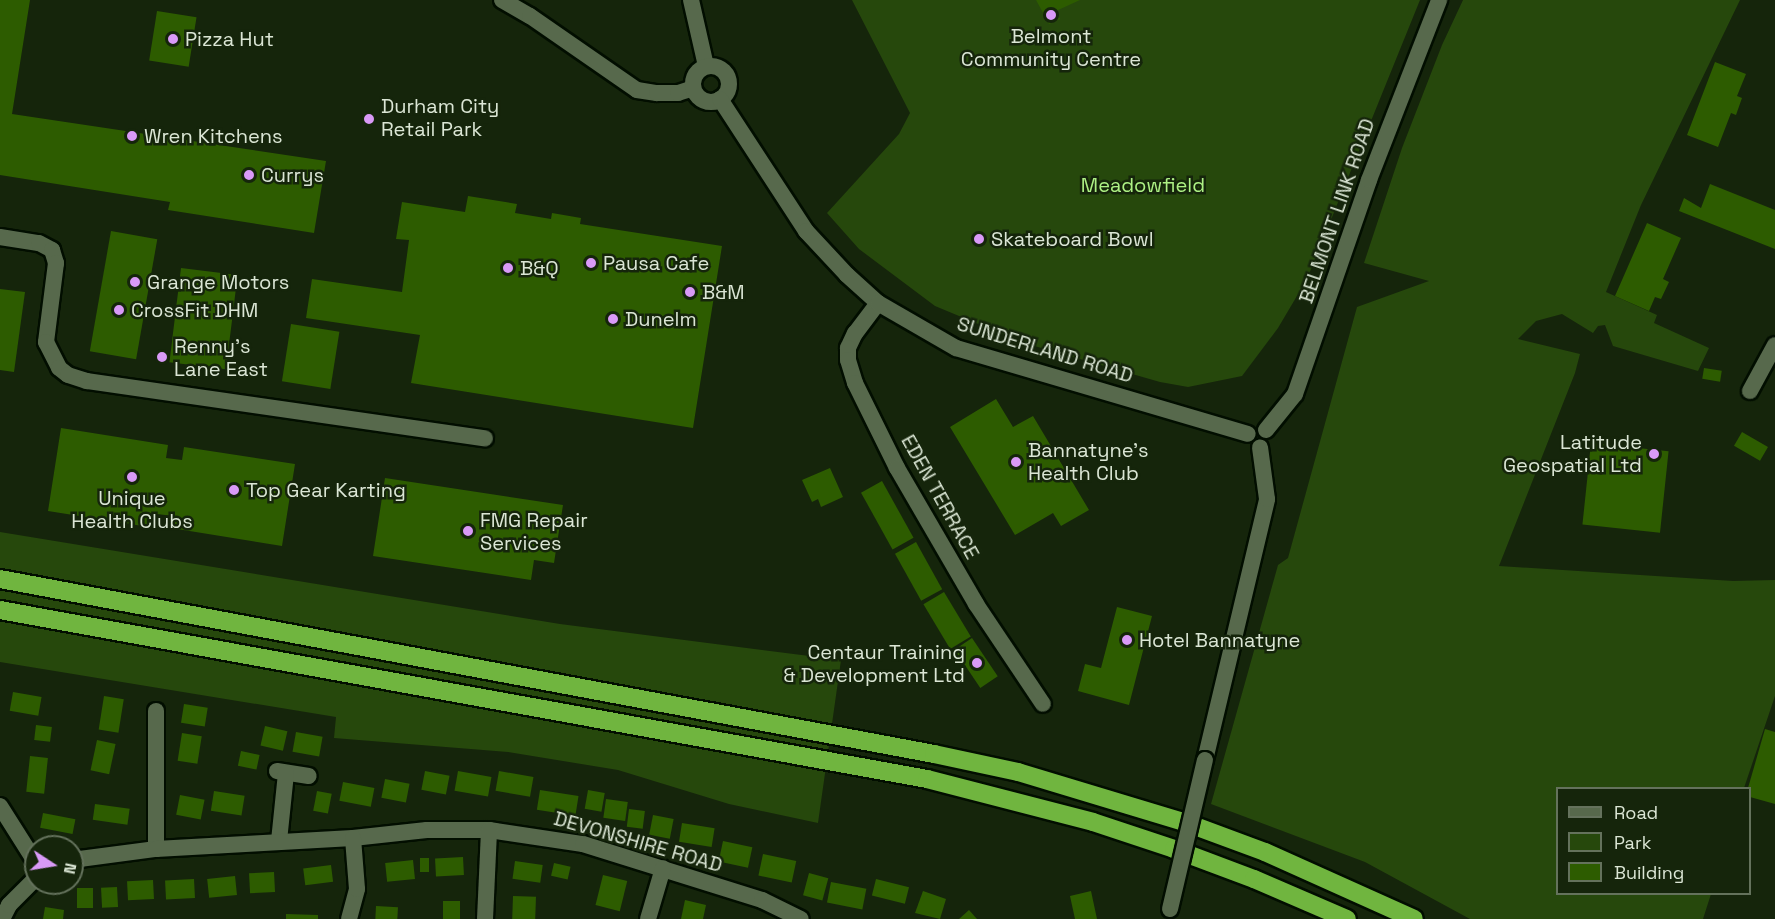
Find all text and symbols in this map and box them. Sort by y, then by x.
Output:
marker: Belmont Community Centre [1044,8,1058,22]
place label: Belmont Community Centre [961,24,1141,71]
place label: Pizza Hut [185,27,274,51]
marker: Pizza Hut [166,32,180,46]
place label: Durham City Retail Park [381,95,499,142]
marker: Durham City Retail Park [362,112,376,126]
street label: BELMONT LINK ROAD [1294,115,1380,307]
place label: Wren Kitchens [144,124,283,148]
marker: Wren Kitchens [125,129,139,143]
place label: Currys [261,163,324,187]
marker: Currys [242,168,256,182]
park label: Meadowfield [1081,173,1205,197]
place label: Skateboard Bowl [991,227,1154,251]
marker: Skateboard Bowl [972,232,986,246]
place label: Pausa Cafe [603,251,709,275]
place label: B&Q [520,256,559,280]
marker: Pausa Cafe [584,256,598,270]
marker: B&Q [501,261,515,275]
place label: Grange Motors [147,270,289,294]
marker: Grange Motors [128,275,142,289]
place label: B&M [702,280,745,304]
marker: B&M [683,285,697,299]
place label: CrossFit DHM [131,298,258,322]
marker: CrossFit DHM [112,303,126,317]
place label: Dunelm [625,307,697,331]
marker: Dunelm [606,312,620,326]
street label: SUNDERLAND ROAD [954,312,1136,388]
place label: Renny's Lane East [174,334,268,381]
marker: Renny's Lane East [155,350,169,364]
street label: EDEN TERRACE [896,430,984,564]
place label: Latitude Geospatial Ltd [1503,430,1642,477]
place label: Bannatyne's Health Club [1028,438,1148,485]
marker: Latitude Geospatial Ltd [1647,447,1661,461]
marker: Bannatyne's Health Club [1009,455,1023,469]
marker: Unique Health Clubs [125,470,139,484]
place label: Top Gear Karting [246,478,406,502]
marker: Top Gear Karting [227,483,241,497]
place label: Unique Health Clubs [71,486,193,533]
place label: FMG Repair Services [480,508,588,555]
marker: FMG Repair Services [461,524,475,538]
place label: Hotel Bannatyne [1139,628,1300,652]
marker: Hotel Bannatyne [1120,633,1134,647]
place label: Centaur Training & Development Ltd [784,640,965,687]
marker: Centaur Training & Development Ltd [970,656,984,670]
legend [1556,787,1751,895]
text: Road [1614,801,1658,824]
street label: DEVONSHIRE ROAD [551,806,725,878]
text: Park [1614,831,1651,854]
north arrow [24,835,84,895]
text: N [59,861,82,876]
text: Building [1614,861,1684,884]

